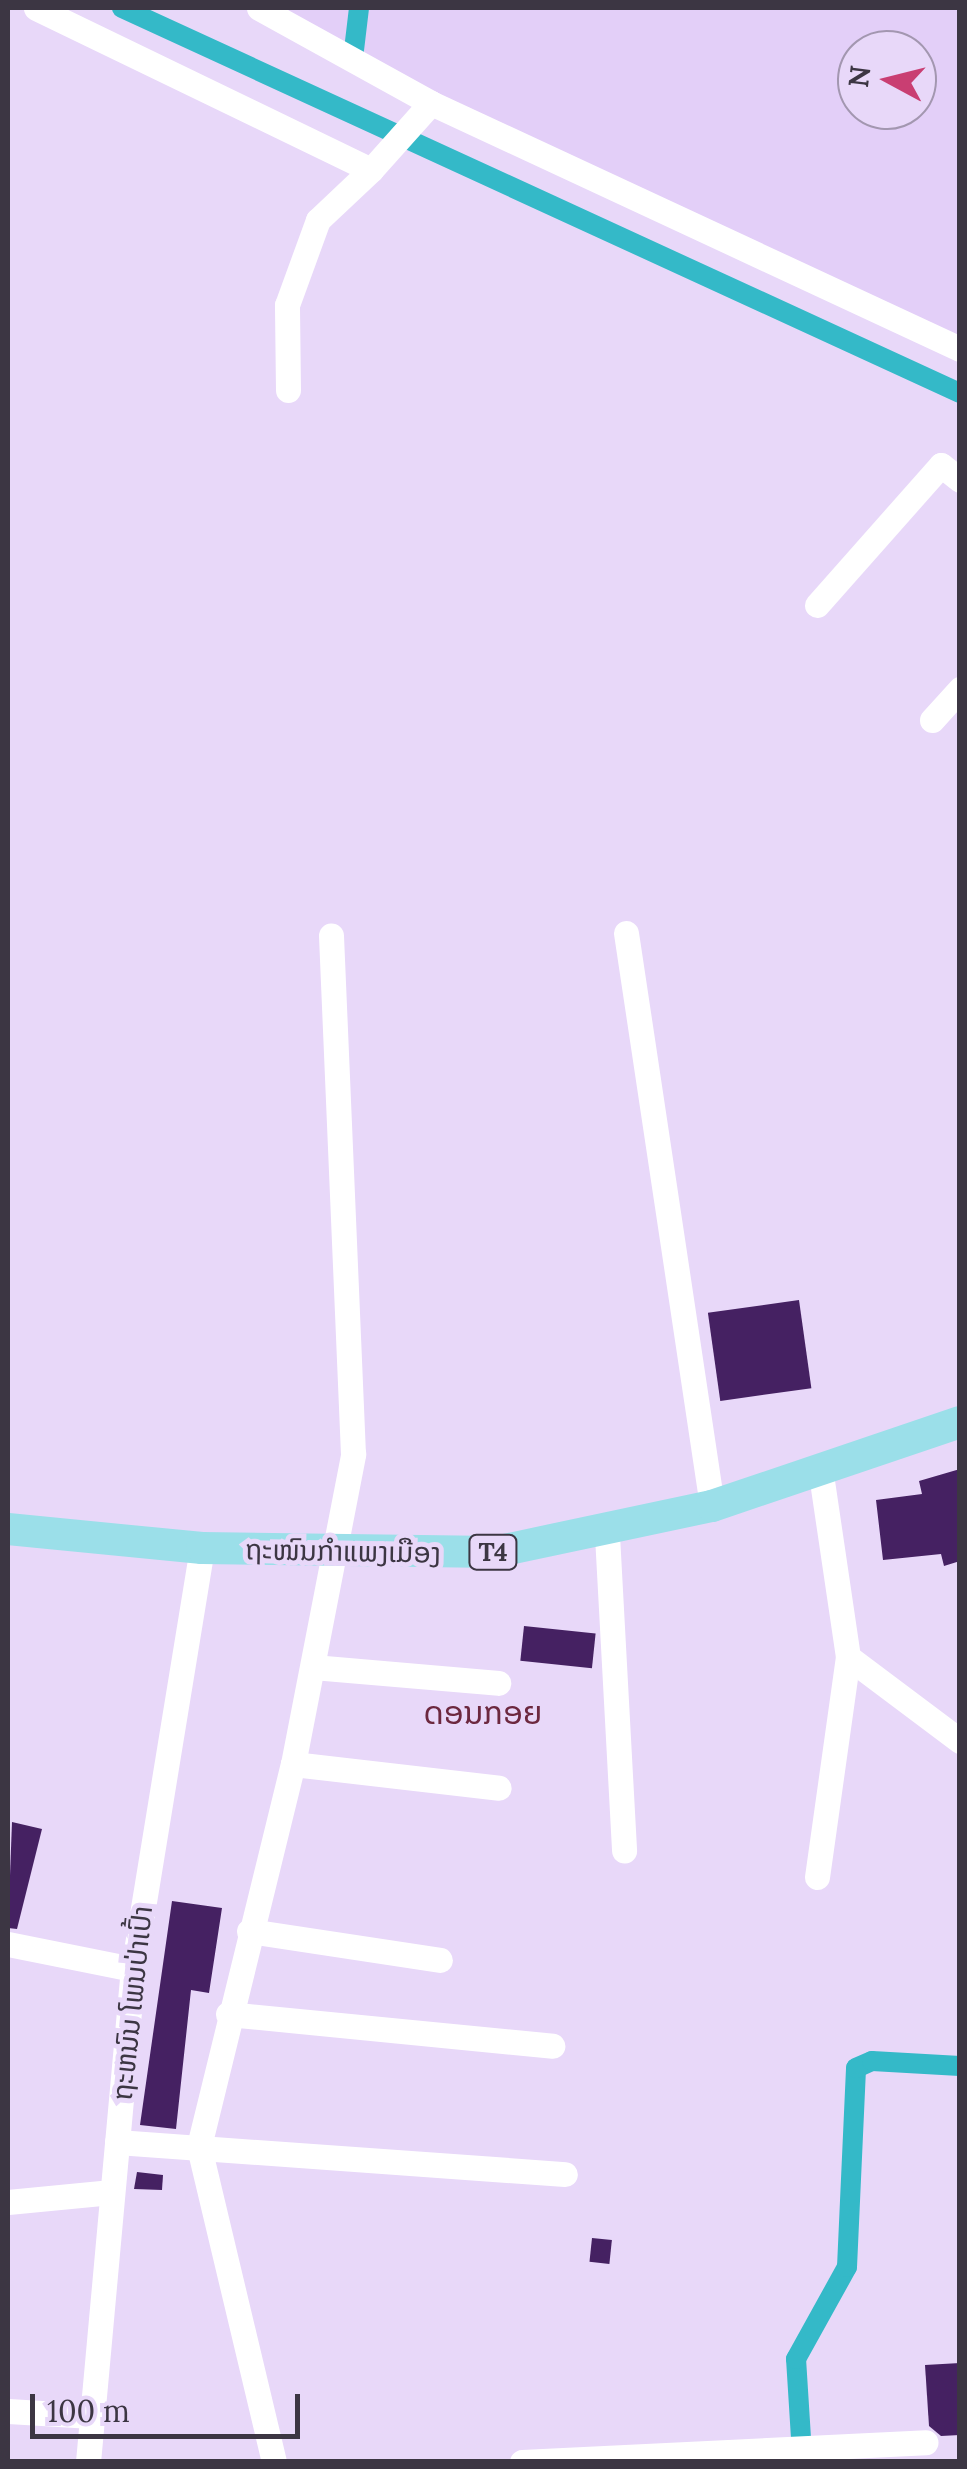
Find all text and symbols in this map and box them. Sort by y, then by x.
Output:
north arrow [837,30,937,130]
text: N [840,64,878,90]
street label: ຖະໜົນກຳແພງເມືອງ [245,1532,441,1570]
road number: T4 [468,1532,518,1572]
district label: ດອນກອຍ [424,1694,542,1732]
street label: ຖະຫນົນ ໂພນປ່າເປົ້າ [105,1904,159,2102]
scale bar [35,2374,305,2436]
text: 100 m [47,2392,130,2430]

